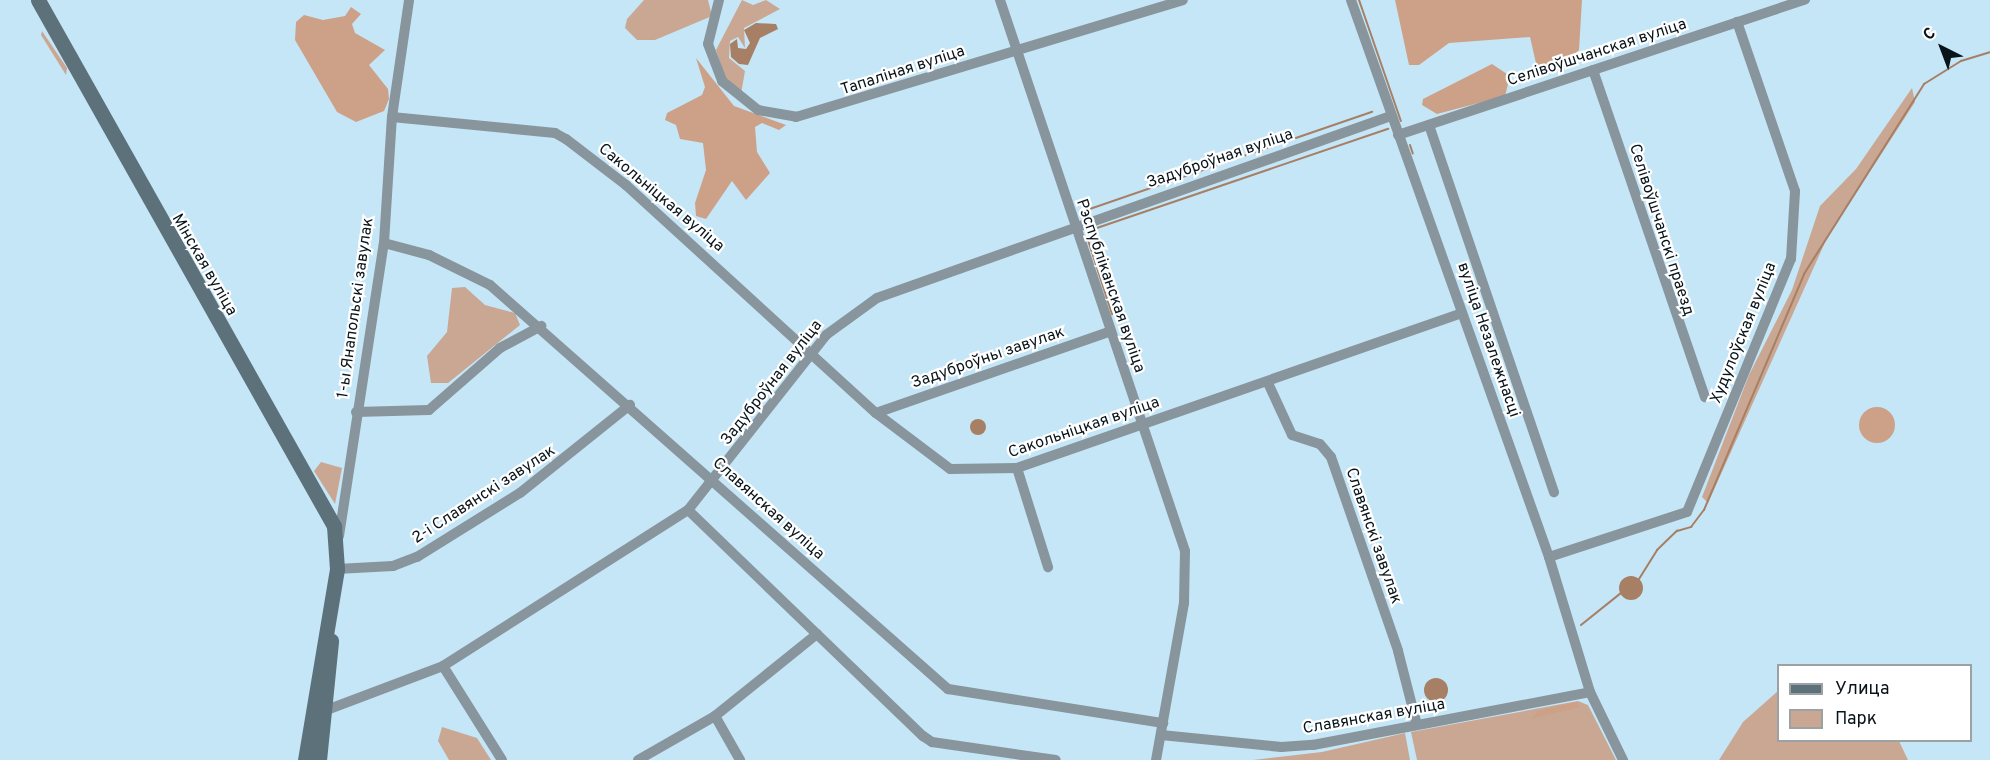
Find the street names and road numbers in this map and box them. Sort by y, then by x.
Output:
street label: Селівоўшчанская вуліца [1505,15,1689,91]
street label: Тапаліная вуліца [839,42,967,100]
street label: Задуброўная вуліца [1144,125,1296,193]
street label: Сакольніцкая вуліца [594,140,728,256]
street label: Селівоўшчанскі праезд [1624,142,1698,318]
street label: Рэспубліканская вуліца [1071,197,1149,375]
street label: Мінская вуліца [167,211,241,319]
street label: 1-ы Янапольскі завулак [334,216,378,400]
street label: вуліца Незалежнасці [1452,260,1524,420]
street label: Худулоўская вуліца [1707,260,1781,406]
street label: Задуброўная вуліца [717,317,827,449]
street label: Задуброўны завулак [909,323,1067,393]
street label: Сакольніцкая вуліца [1006,393,1162,463]
street label: 2-і Славянскі завулак [409,442,559,548]
street label: Славянская вуліца [708,454,828,564]
street label: Славянскі завулак [1341,465,1405,607]
street label: Славянская вуліца [1302,695,1446,739]

